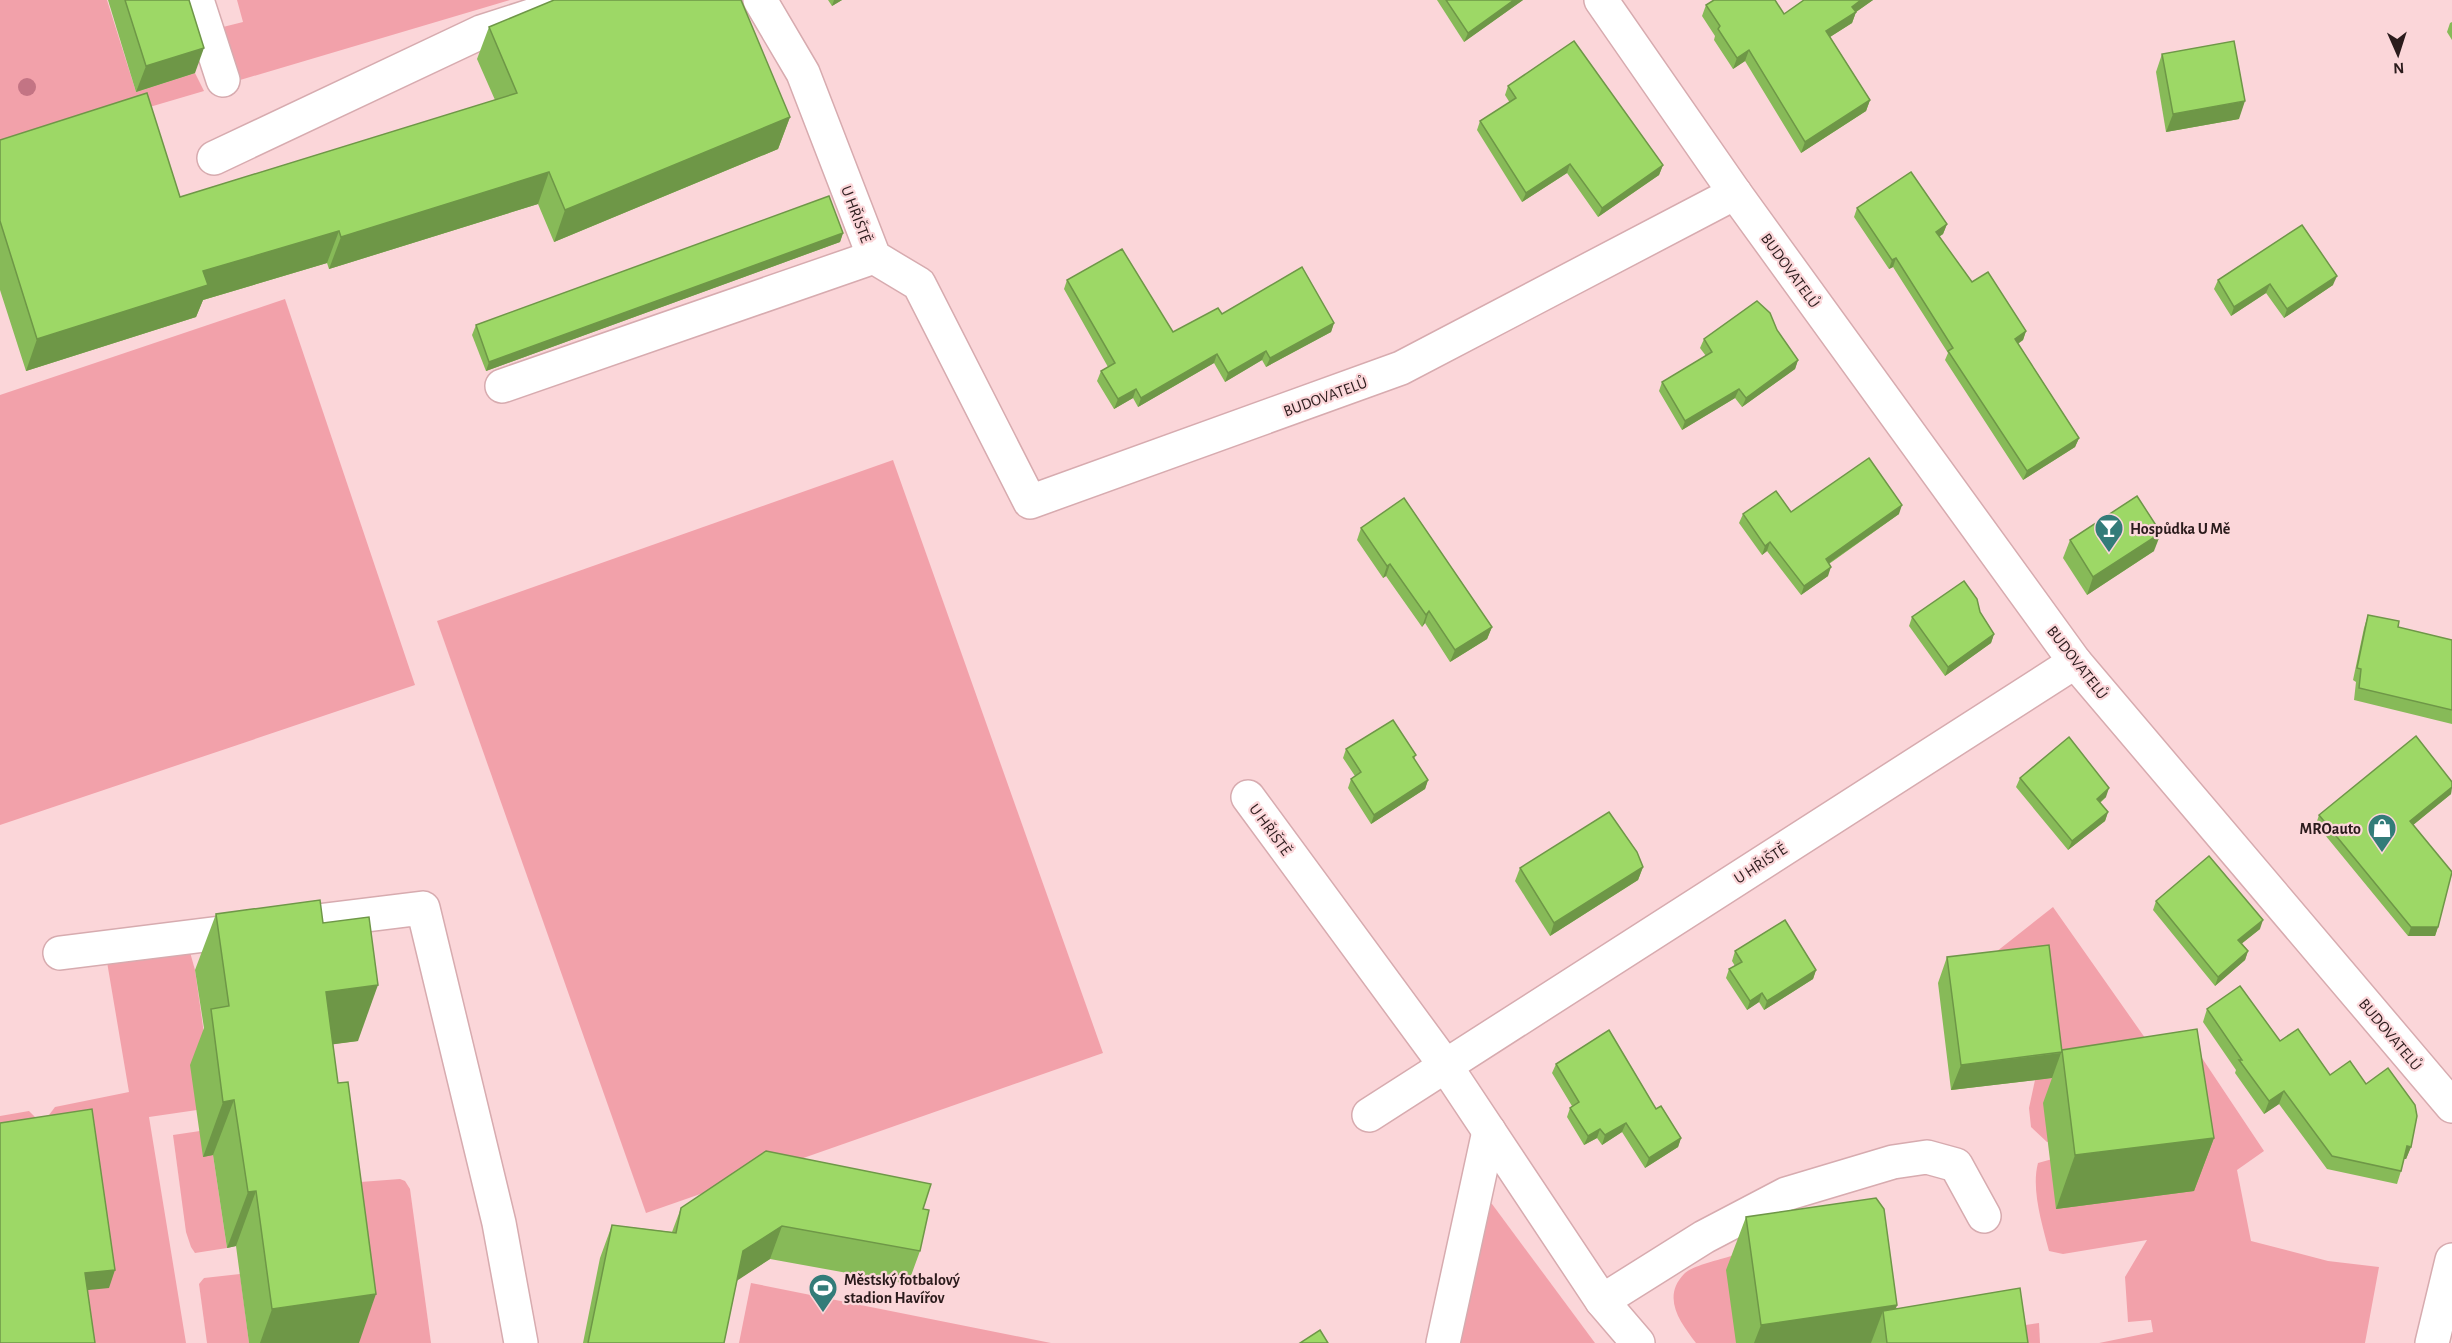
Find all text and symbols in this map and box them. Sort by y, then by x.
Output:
north arrow [2368,24,2428,84]
text: N [2393,60,2405,76]
street label: U HŘIŠTĚ [838,183,876,245]
street label: BUDOVATELŮ [1758,229,1824,311]
street label: BUDOVATELŮ [1281,372,1369,420]
bar icon: Hospůdka U Mě [2093,512,2125,554]
place label: Hospůdka U Mě [2130,521,2231,537]
street label: BUDOVATELŮ [2044,622,2112,702]
street label: U HŘIŠTĚ [1246,800,1296,859]
shop icon: MROauto [2366,812,2398,854]
place label: MROauto [2299,821,2361,837]
street label: U HŘIŠTĚ [1730,839,1790,887]
street label: BUDOVATELŮ [2356,994,2426,1074]
sports icon: Městský fotbalový stadion Havířov [807,1272,839,1314]
place label: Městský fotbalový stadion Havířov [844,1272,961,1306]

